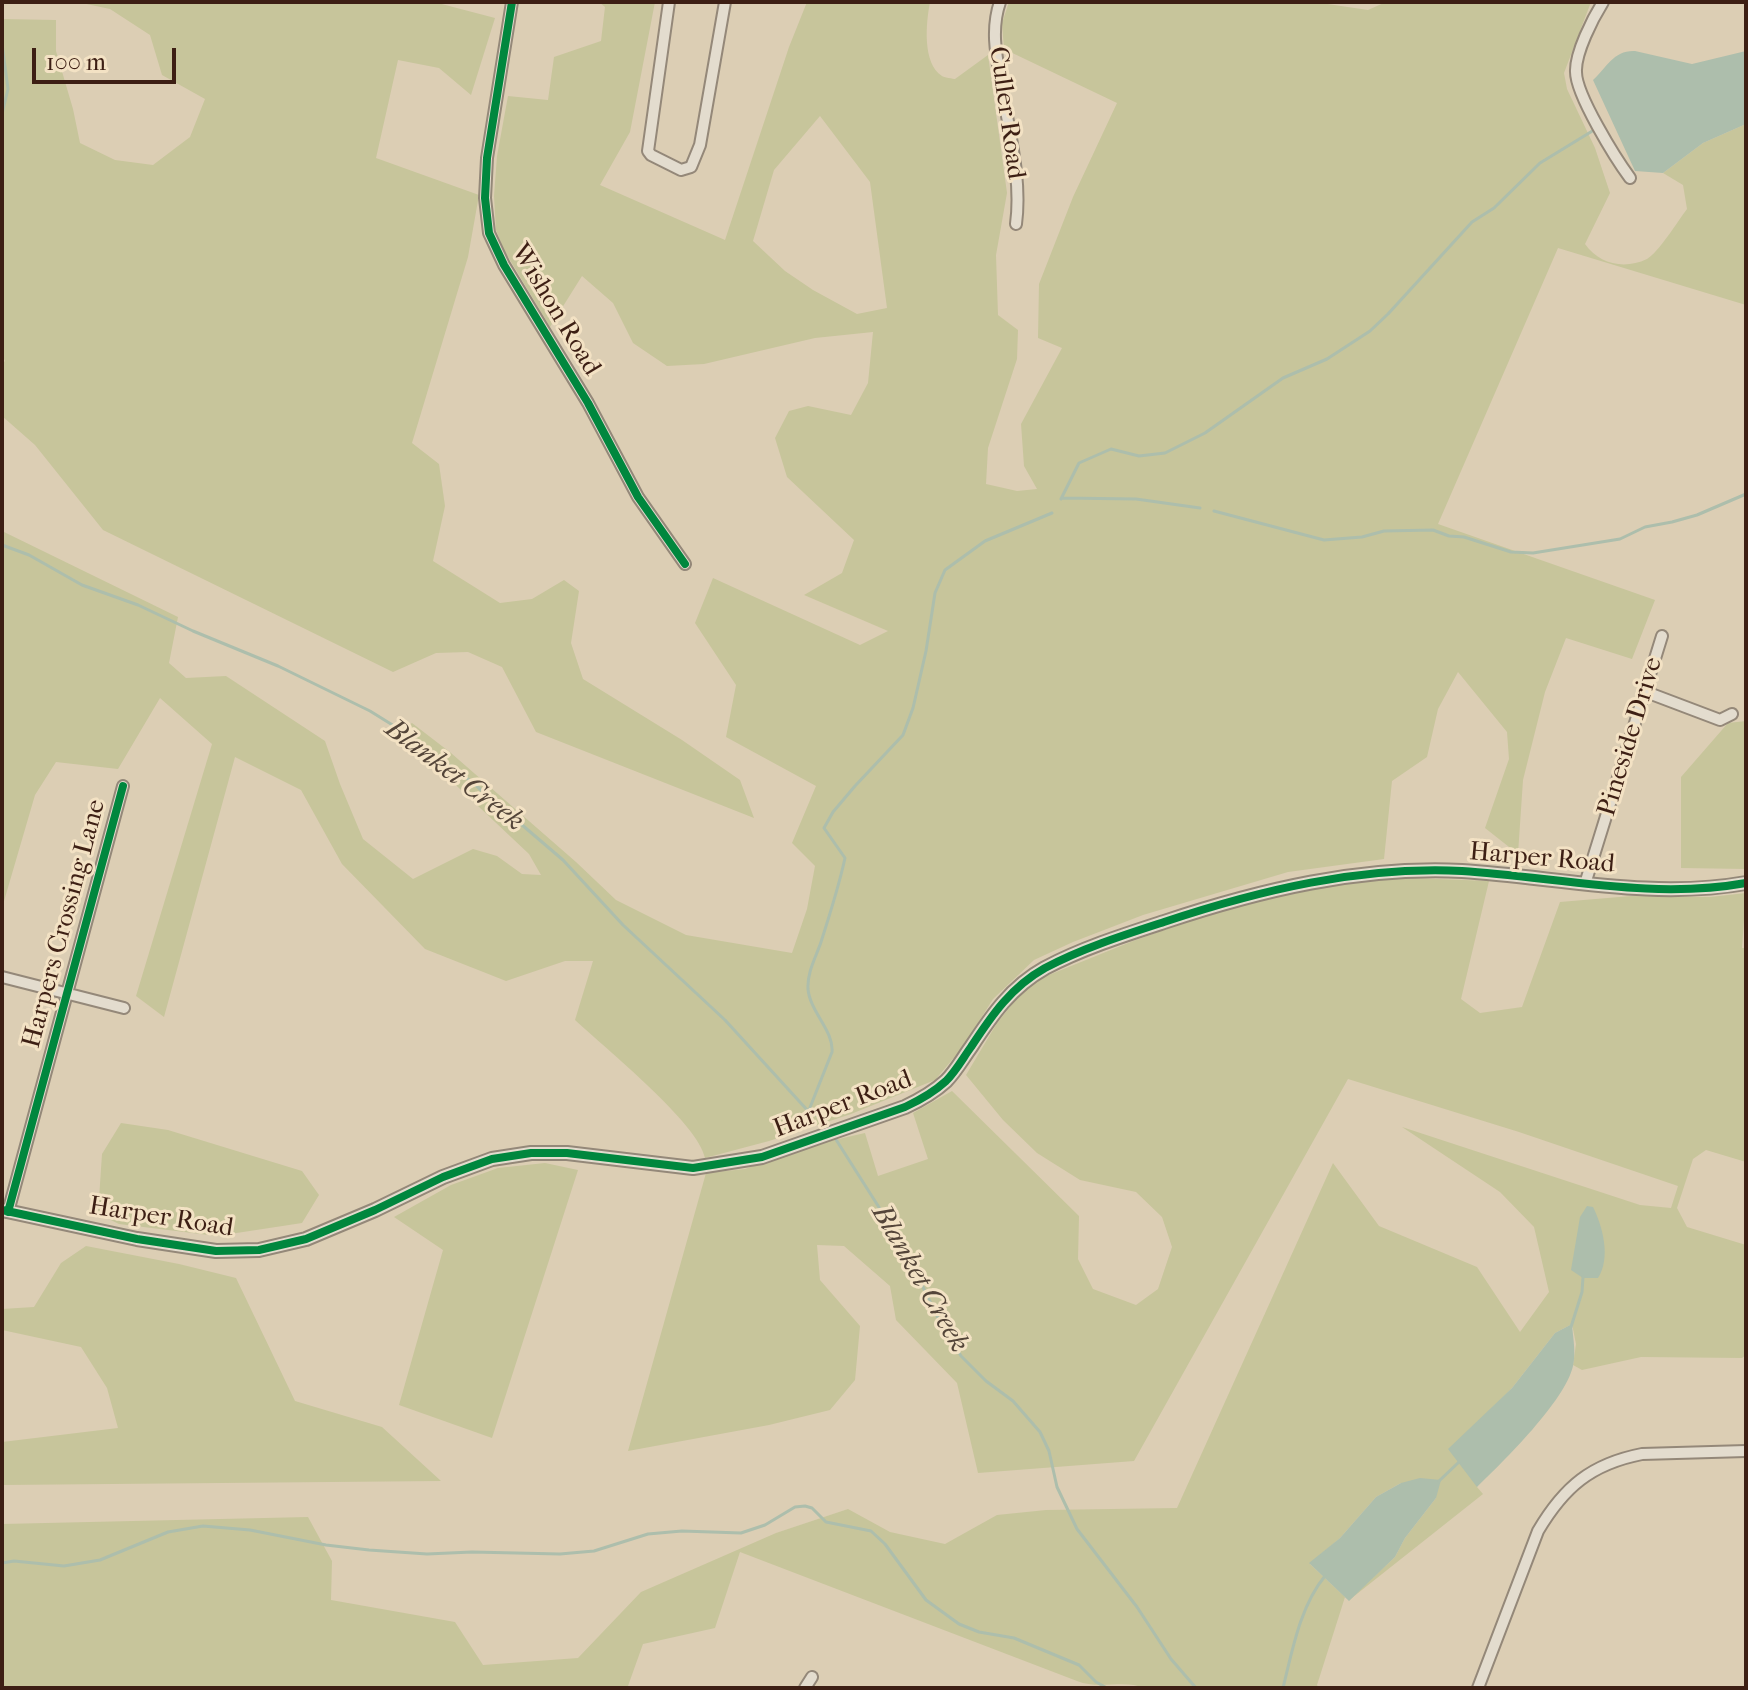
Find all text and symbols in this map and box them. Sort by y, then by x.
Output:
scale bar [36,32,180,82]
street label: Culler Road [981,45,1031,181]
text: 100 m [46,48,106,76]
street label: Wishon Road [503,238,607,382]
street label: Pineside Drive [1592,654,1670,820]
water label: Blanket Creek [378,713,530,839]
street label: Harpers Crossing Lane [17,796,113,1052]
street label: Harper Road [1468,837,1616,881]
street label: Harper Road [769,1064,917,1146]
street label: Harper Road [87,1191,235,1245]
water label: Blanket Creek [863,1199,975,1359]

